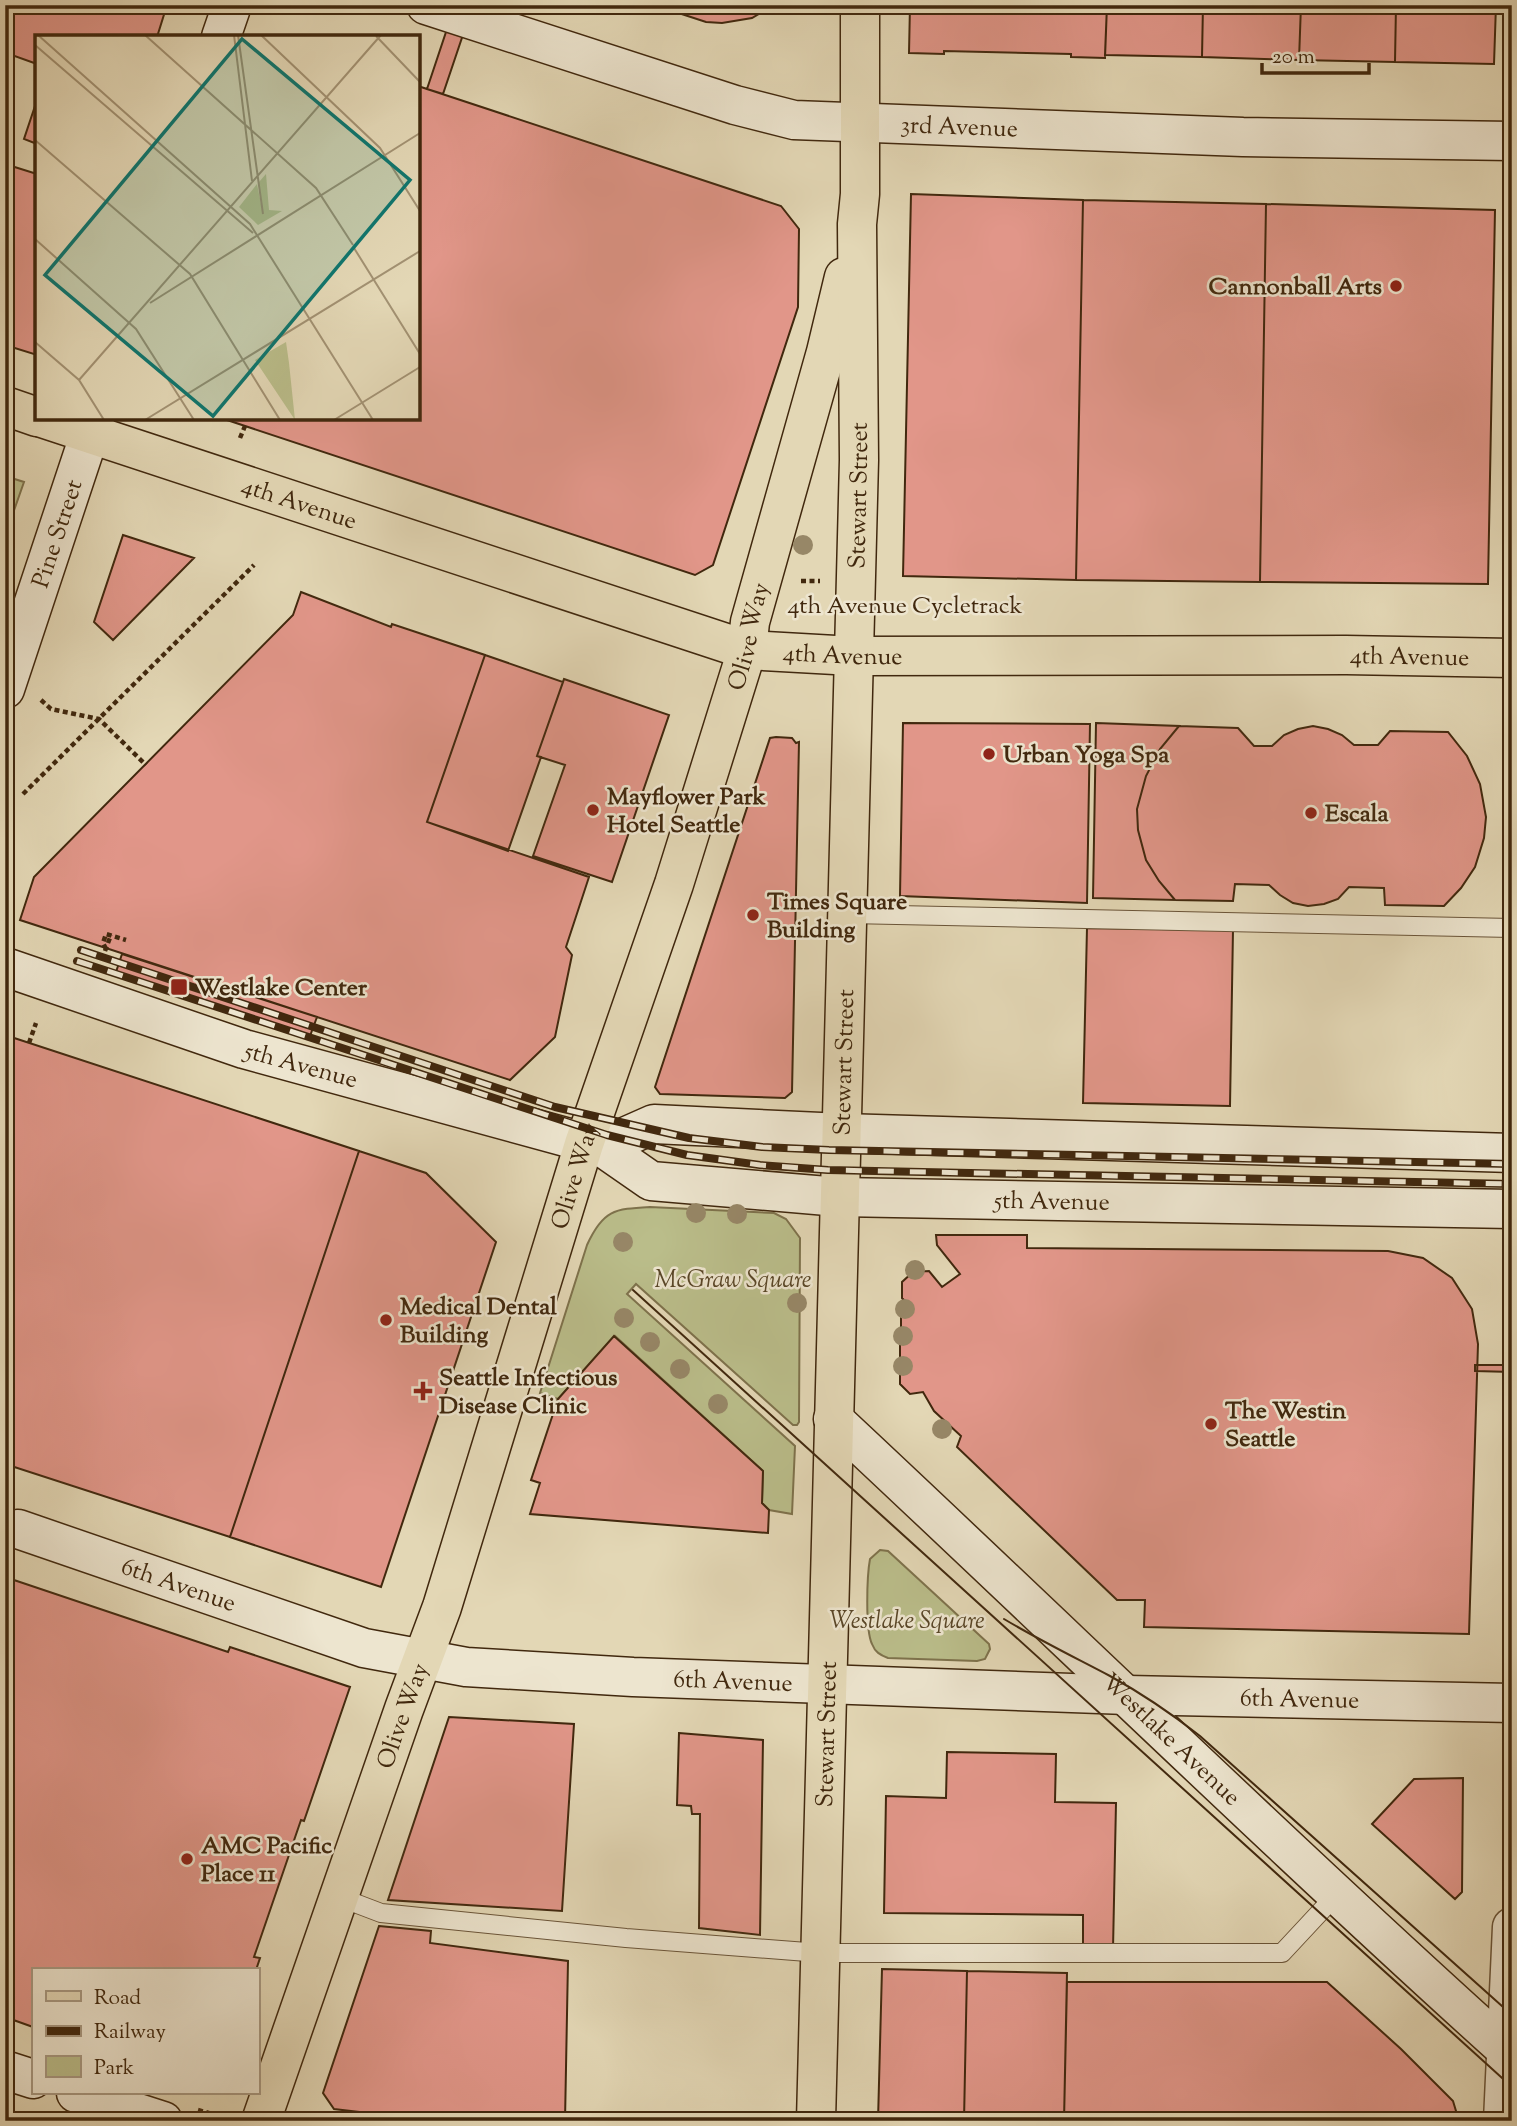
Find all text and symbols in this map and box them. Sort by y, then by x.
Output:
scale bar [1262,32,1368,76]
inset map [35,35,420,420]
text: 20 m [1272,43,1315,73]
street label: 3rd Avenue [900,109,1018,147]
place label: Cannonball Arts [1208,271,1382,305]
marker: Cannonball Arts [1388,278,1404,294]
street label: Stewart Street [841,422,878,569]
street label: 4th Avenue [237,470,361,539]
street label: Pine Street [25,475,92,593]
street label: Olive Way [720,579,779,695]
street label: 4th Avenue Cycletrack [787,590,1023,624]
street label: 4th Avenue [782,637,902,675]
street label: 4th Avenue [1350,640,1470,676]
place label: Urban Yoga Spa [1003,739,1170,773]
marker: Urban Yoga Spa [981,746,997,762]
place label: Mayflower Park Hotel Seattle [607,781,767,843]
place label: Escala [1325,798,1390,832]
marker: Mayflower Park Hotel Seattle [585,802,601,818]
marker: Escala [1303,805,1319,821]
place label: Times Square Building [767,886,907,948]
marker: Times Square Building [745,907,761,923]
place label: Westlake Center [195,972,368,1006]
marker: Westlake Center [169,977,189,997]
street label: Stewart Street [827,989,864,1136]
street label: 5th Avenue [238,1034,361,1098]
street label: Olive Way [544,1118,609,1234]
street label: 5th Avenue [992,1185,1110,1221]
park label: McGraw Square [655,1264,811,1298]
place label: Medical Dental Building [400,1291,557,1353]
marker: Medical Dental Building [378,1312,394,1328]
place label: Seattle Infectious Disease Clinic [439,1362,618,1424]
marker: Seattle Infectious Disease Clinic [413,1381,433,1401]
place label: The Westin Seattle [1225,1395,1347,1457]
marker: The Westin Seattle [1203,1416,1219,1432]
street label: 6th Avenue [116,1551,240,1622]
park label: Westlake Square [829,1605,985,1639]
street label: Olive Way [369,1659,439,1774]
street label: Stewart Street [809,1661,847,1808]
street label: 6th Avenue [673,1663,793,1702]
street label: Westlake Avenue [1093,1666,1247,1815]
street label: 6th Avenue [1240,1682,1360,1719]
place label: AMC Pacific Place 11 [201,1830,332,1892]
marker: AMC Pacific Place 11 [179,1851,195,1867]
legend [32,1968,259,2094]
text: Road [94,1984,141,2014]
text: Railway [94,2018,166,2048]
text: Park [94,2054,135,2084]

